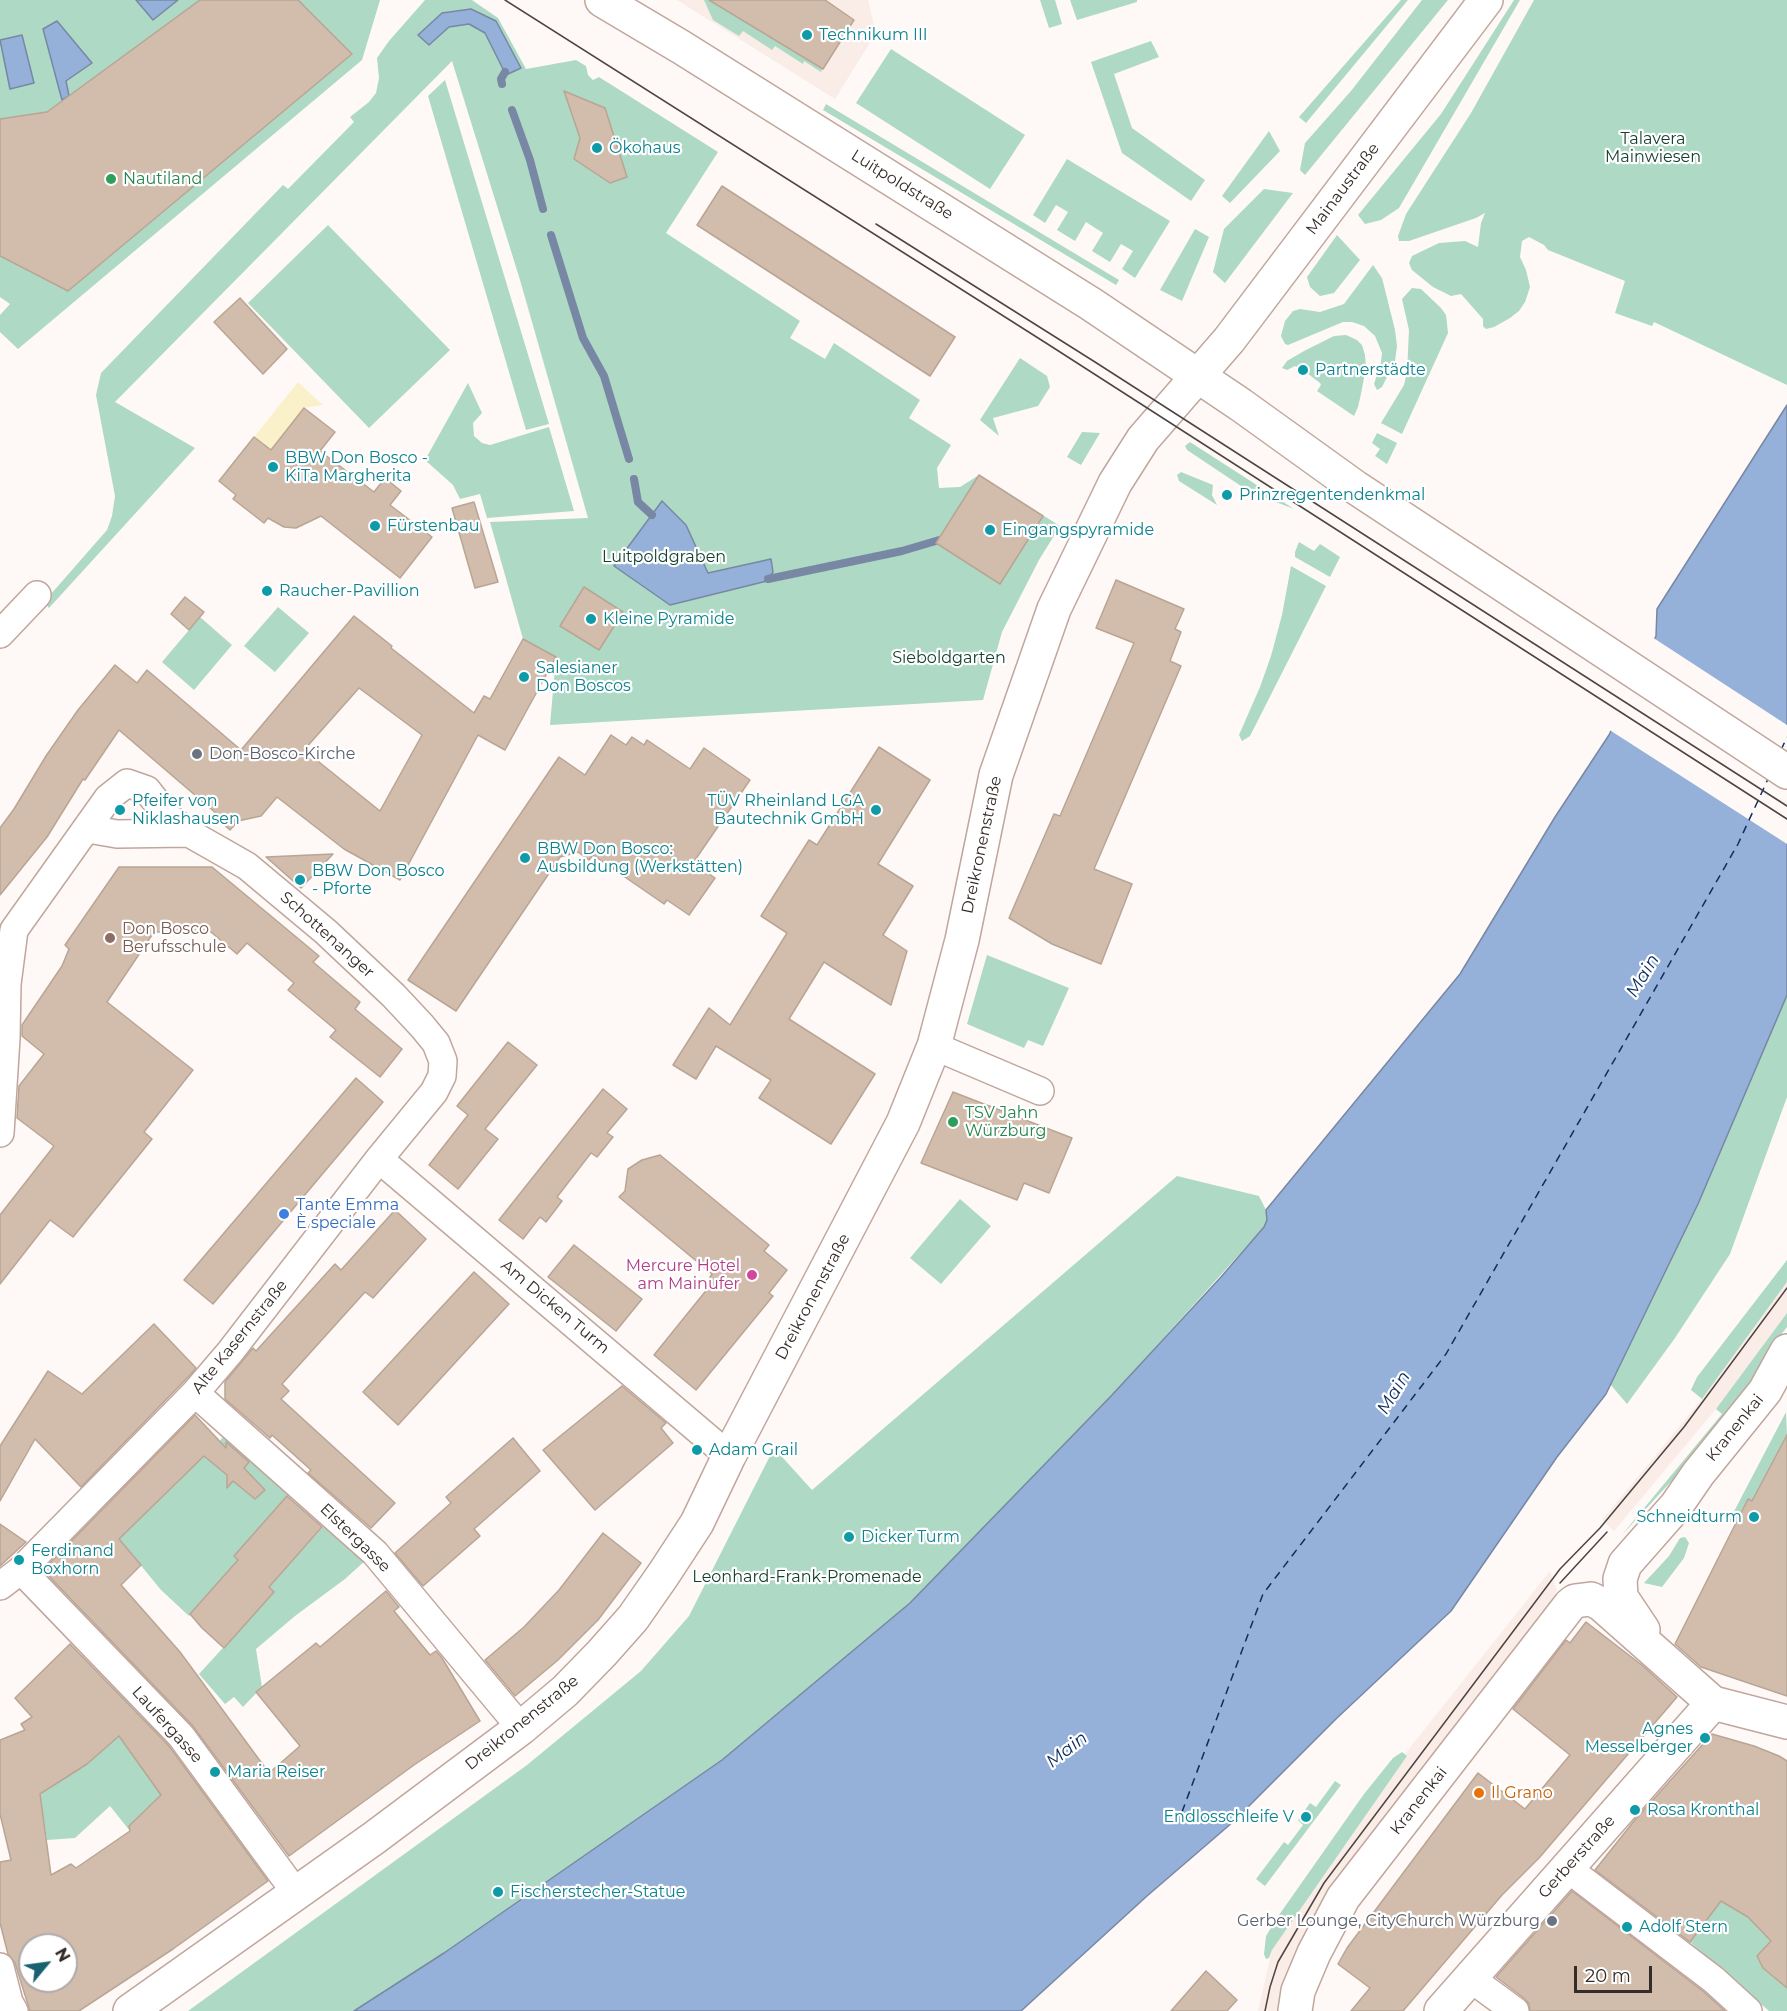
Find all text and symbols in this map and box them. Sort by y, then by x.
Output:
place label: Technikum III [819,25,928,45]
marker: Technikum III [800,28,814,42]
park label: Talavera Mainwiesen [1605,129,1701,167]
place label: Ökohaus [609,138,681,158]
street label: Mainaustraße [1302,139,1384,239]
marker: Ökohaus [590,141,604,155]
street label: Luitpoldstraße [847,146,957,224]
place label: Nautiland [123,169,202,189]
marker: Nautiland [104,172,118,186]
place label: Partnerstädte [1315,360,1426,380]
marker: Partnerstädte [1296,363,1310,377]
place label: BBW Don Bosco - KiTa Margherita [285,448,428,486]
marker: BBW Don Bosco - KiTa Margherita [266,460,280,474]
place label: Prinzregentendenkmal [1239,485,1425,505]
marker: Prinzregentendenkmal [1220,488,1234,502]
place label: Fürstenbau [387,516,479,536]
marker: Fürstenbau [368,519,382,533]
place label: Eingangspyramide [1002,520,1154,540]
marker: Eingangspyramide [983,523,997,537]
park label: Luitpoldgraben [602,547,726,567]
place label: Raucher-Pavillion [279,581,420,601]
marker: Raucher-Pavillion [260,584,274,598]
place label: Kleine Pyramide [603,609,734,629]
marker: Kleine Pyramide [584,612,598,626]
park label: Sieboldgarten [892,648,1006,668]
place label: Salesianer Don Boscos [536,658,631,696]
marker: Salesianer Don Boscos [517,670,531,684]
place label: Don-Bosco-Kirche [209,744,356,764]
marker: Don-Bosco-Kirche [190,747,204,761]
street label: Dreikronenstraße [958,774,1006,916]
place label: Pfeifer von Niklashausen [132,791,240,829]
place label: TÜV Rheinland LGA Bautechnik GmbH [707,791,864,829]
marker: Pfeifer von Niklashausen [113,803,127,817]
marker: TÜV Rheinland LGA Bautechnik GmbH [869,803,883,817]
place label: BBW Don Bosco: Ausbildung (Werkstätten) [537,839,743,877]
marker: BBW Don Bosco: Ausbildung (Werkstätten) [518,851,532,865]
place label: BBW Don Bosco - Pforte [312,861,445,899]
marker: BBW Don Bosco - Pforte [293,873,307,887]
street label: Schottenanger [276,888,378,982]
place label: Don Bosco Berufsschule [122,919,226,957]
marker: Don Bosco Berufsschule [103,931,117,945]
water label: Main [1622,951,1664,1001]
place label: TSV Jahn Würzburg [965,1103,1046,1141]
marker: TSV Jahn Würzburg [946,1115,960,1129]
place label: Tante Emma È speciale [296,1195,399,1233]
marker: Tante Emma È speciale [277,1207,291,1221]
street label: Dreikronenstraße [772,1231,854,1363]
street label: Am Dicken Turm [497,1256,613,1358]
place label: Mercure Hotel am Mainufer [626,1256,740,1294]
marker: Mercure Hotel am Mainufer [745,1268,759,1282]
street label: Alte Kasernstraße [188,1276,292,1398]
water label: Main [1373,1368,1415,1418]
street label: Kranenkai [1702,1391,1768,1465]
place label: Adam Grail [709,1440,798,1460]
marker: Adam Grail [690,1443,704,1457]
street label: Elstergasse [316,1500,394,1576]
place label: Schneidturm [1636,1507,1742,1527]
marker: Schneidturm [1747,1510,1761,1524]
place label: Dicker Turm [861,1527,960,1547]
marker: Dicker Turm [842,1530,856,1544]
place label: Ferdinand Boxhorn [31,1541,114,1579]
marker: Ferdinand Boxhorn [12,1553,26,1567]
park label: Leonhard-Frank-Promenade [692,1567,922,1587]
street label: Dreikronenstraße [461,1671,583,1775]
street label: Laufergasse [128,1683,206,1767]
place label: Agnes Messelberger [1585,1719,1693,1757]
water label: Main [1042,1727,1092,1773]
marker: Agnes Messelberger [1698,1731,1712,1745]
place label: Maria Reiser [227,1762,325,1782]
street label: Kranenkai [1387,1763,1451,1839]
marker: Maria Reiser [208,1765,222,1779]
place label: Il Grano [1491,1783,1553,1803]
marker: Il Grano [1472,1786,1486,1800]
place label: Rosa Kronthal [1647,1800,1759,1820]
marker: Rosa Kronthal [1628,1803,1642,1817]
place label: Endlosschleife V [1163,1807,1294,1827]
marker: Endlosschleife V [1299,1810,1313,1824]
street label: Gerberstraße [1535,1812,1619,1902]
place label: Fischerstecher-Statue [510,1882,685,1902]
marker: Fischerstecher-Statue [491,1885,505,1899]
place label: Gerber Lounge, CityChurch Würzburg [1237,1911,1540,1931]
marker: Gerber Lounge, CityChurch Würzburg [1545,1914,1559,1928]
place label: Adolf Stern [1639,1917,1728,1937]
marker: Adolf Stern [1620,1920,1634,1934]
north arrow [18,1933,78,1993]
text: N [51,1945,74,1965]
scale bar [1577,1954,1655,1992]
text: 20 m [1585,1965,1631,1987]

